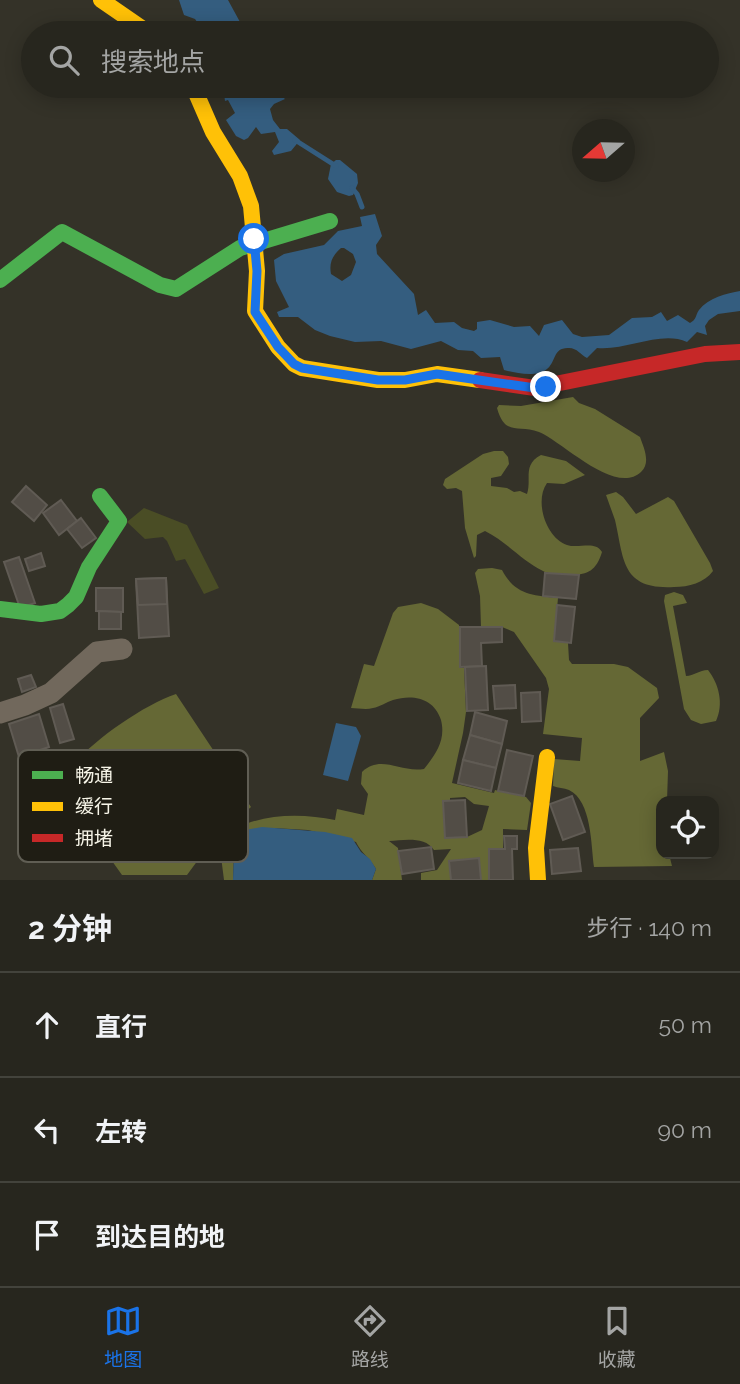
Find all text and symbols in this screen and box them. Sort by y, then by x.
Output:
search box [21,21,719,98]
icon: search [45,41,83,79]
text: 搜索地点 [101,47,205,77]
north arrow [572,119,635,182]
route start [238,223,269,254]
route end [530,371,561,402]
legend [18,750,248,862]
text: 畅通 [75,764,113,786]
text: 缓行 [75,795,113,817]
map controls [656,796,719,859]
button: locate [656,796,719,859]
text: 拥堵 [75,827,113,849]
text: 2 分钟 [28,911,112,946]
text: 步行 · 140 m [586,914,712,941]
icon: ahead [28,1006,66,1044]
text: 50 m [658,1011,712,1038]
text: 直行 [95,1012,147,1042]
icon: left [28,1111,66,1149]
text: 90 m [657,1116,712,1143]
text: 左转 [95,1117,147,1147]
icon: arrive [28,1216,66,1254]
text: 到达目的地 [95,1222,225,1252]
tab: 地图 [104,1302,142,1371]
tab: 路线 [351,1302,389,1371]
tab: 收藏 [598,1302,636,1371]

